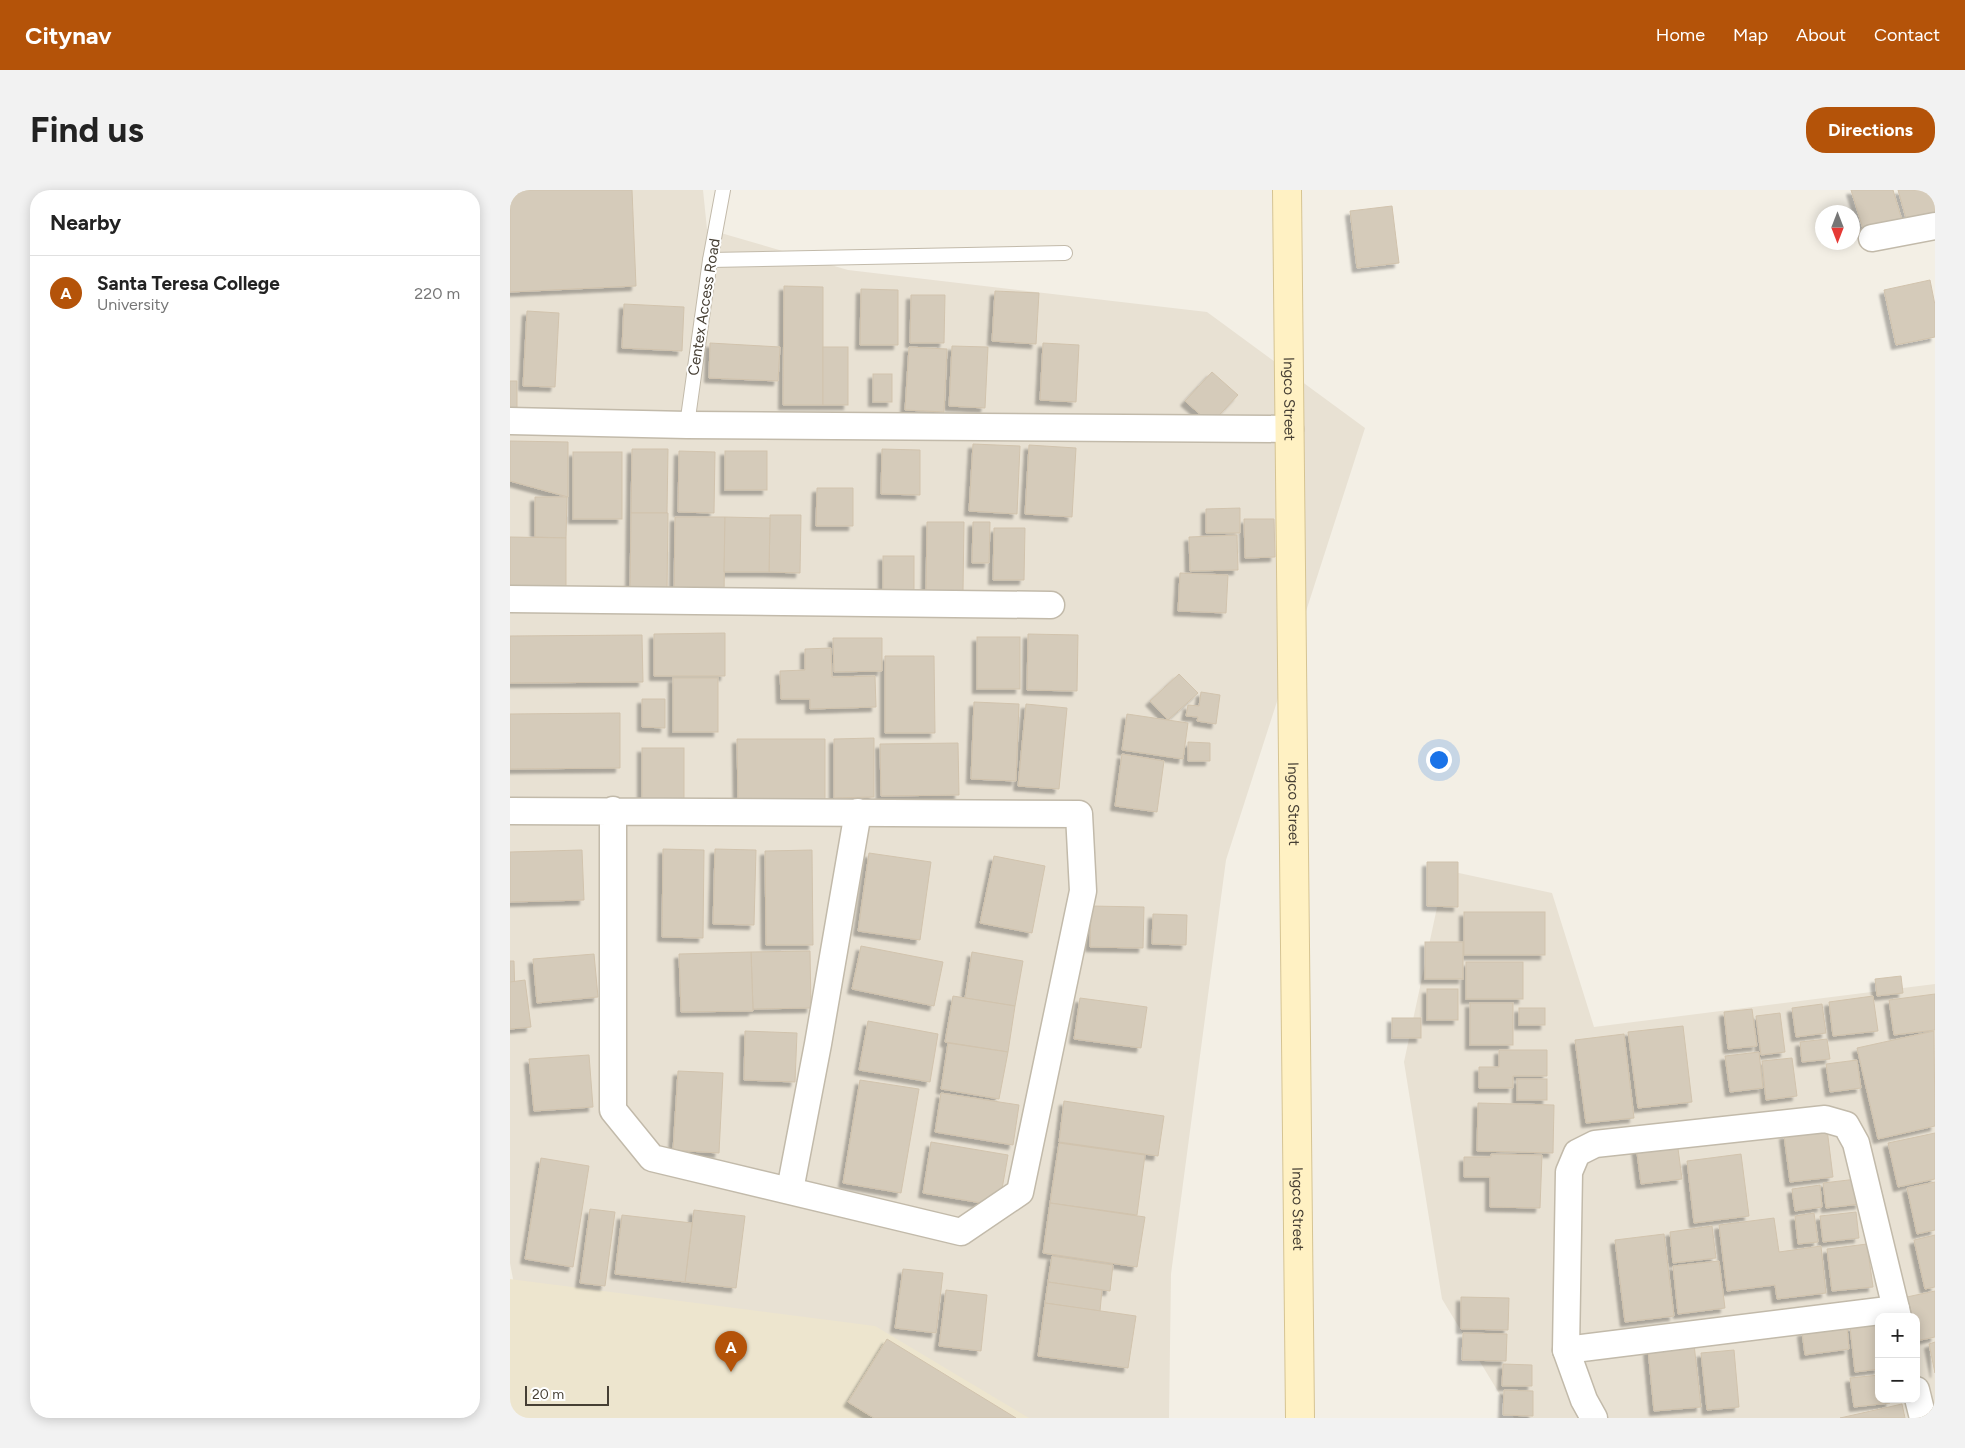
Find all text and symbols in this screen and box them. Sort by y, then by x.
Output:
text: Citynav [25,21,112,50]
text: Home [1656,24,1705,46]
text: Map [1733,24,1768,46]
text: About [1796,24,1846,46]
text: Contact [1874,24,1940,46]
button: Directions [1806,107,1935,153]
text: Find us [30,109,144,151]
north arrow [1815,205,1860,250]
text: Nearby [50,210,121,235]
street label: Centex Access Road [684,237,724,377]
text: Santa Teresa College [97,272,280,295]
text: A [60,284,72,303]
text: 220 m [414,284,460,303]
text: University [97,295,169,314]
street label: Ingco Street [1280,357,1299,441]
your location [1426,747,1452,773]
street label: Ingco Street [1284,762,1303,846]
street label: Ingco Street [1288,1167,1307,1251]
map controls [1875,1313,1920,1403]
button: + [1875,1313,1920,1358]
pin: A [715,1331,747,1372]
button: − [1875,1358,1920,1403]
scale bar [525,1383,609,1406]
text: 20 m [532,1386,564,1403]

